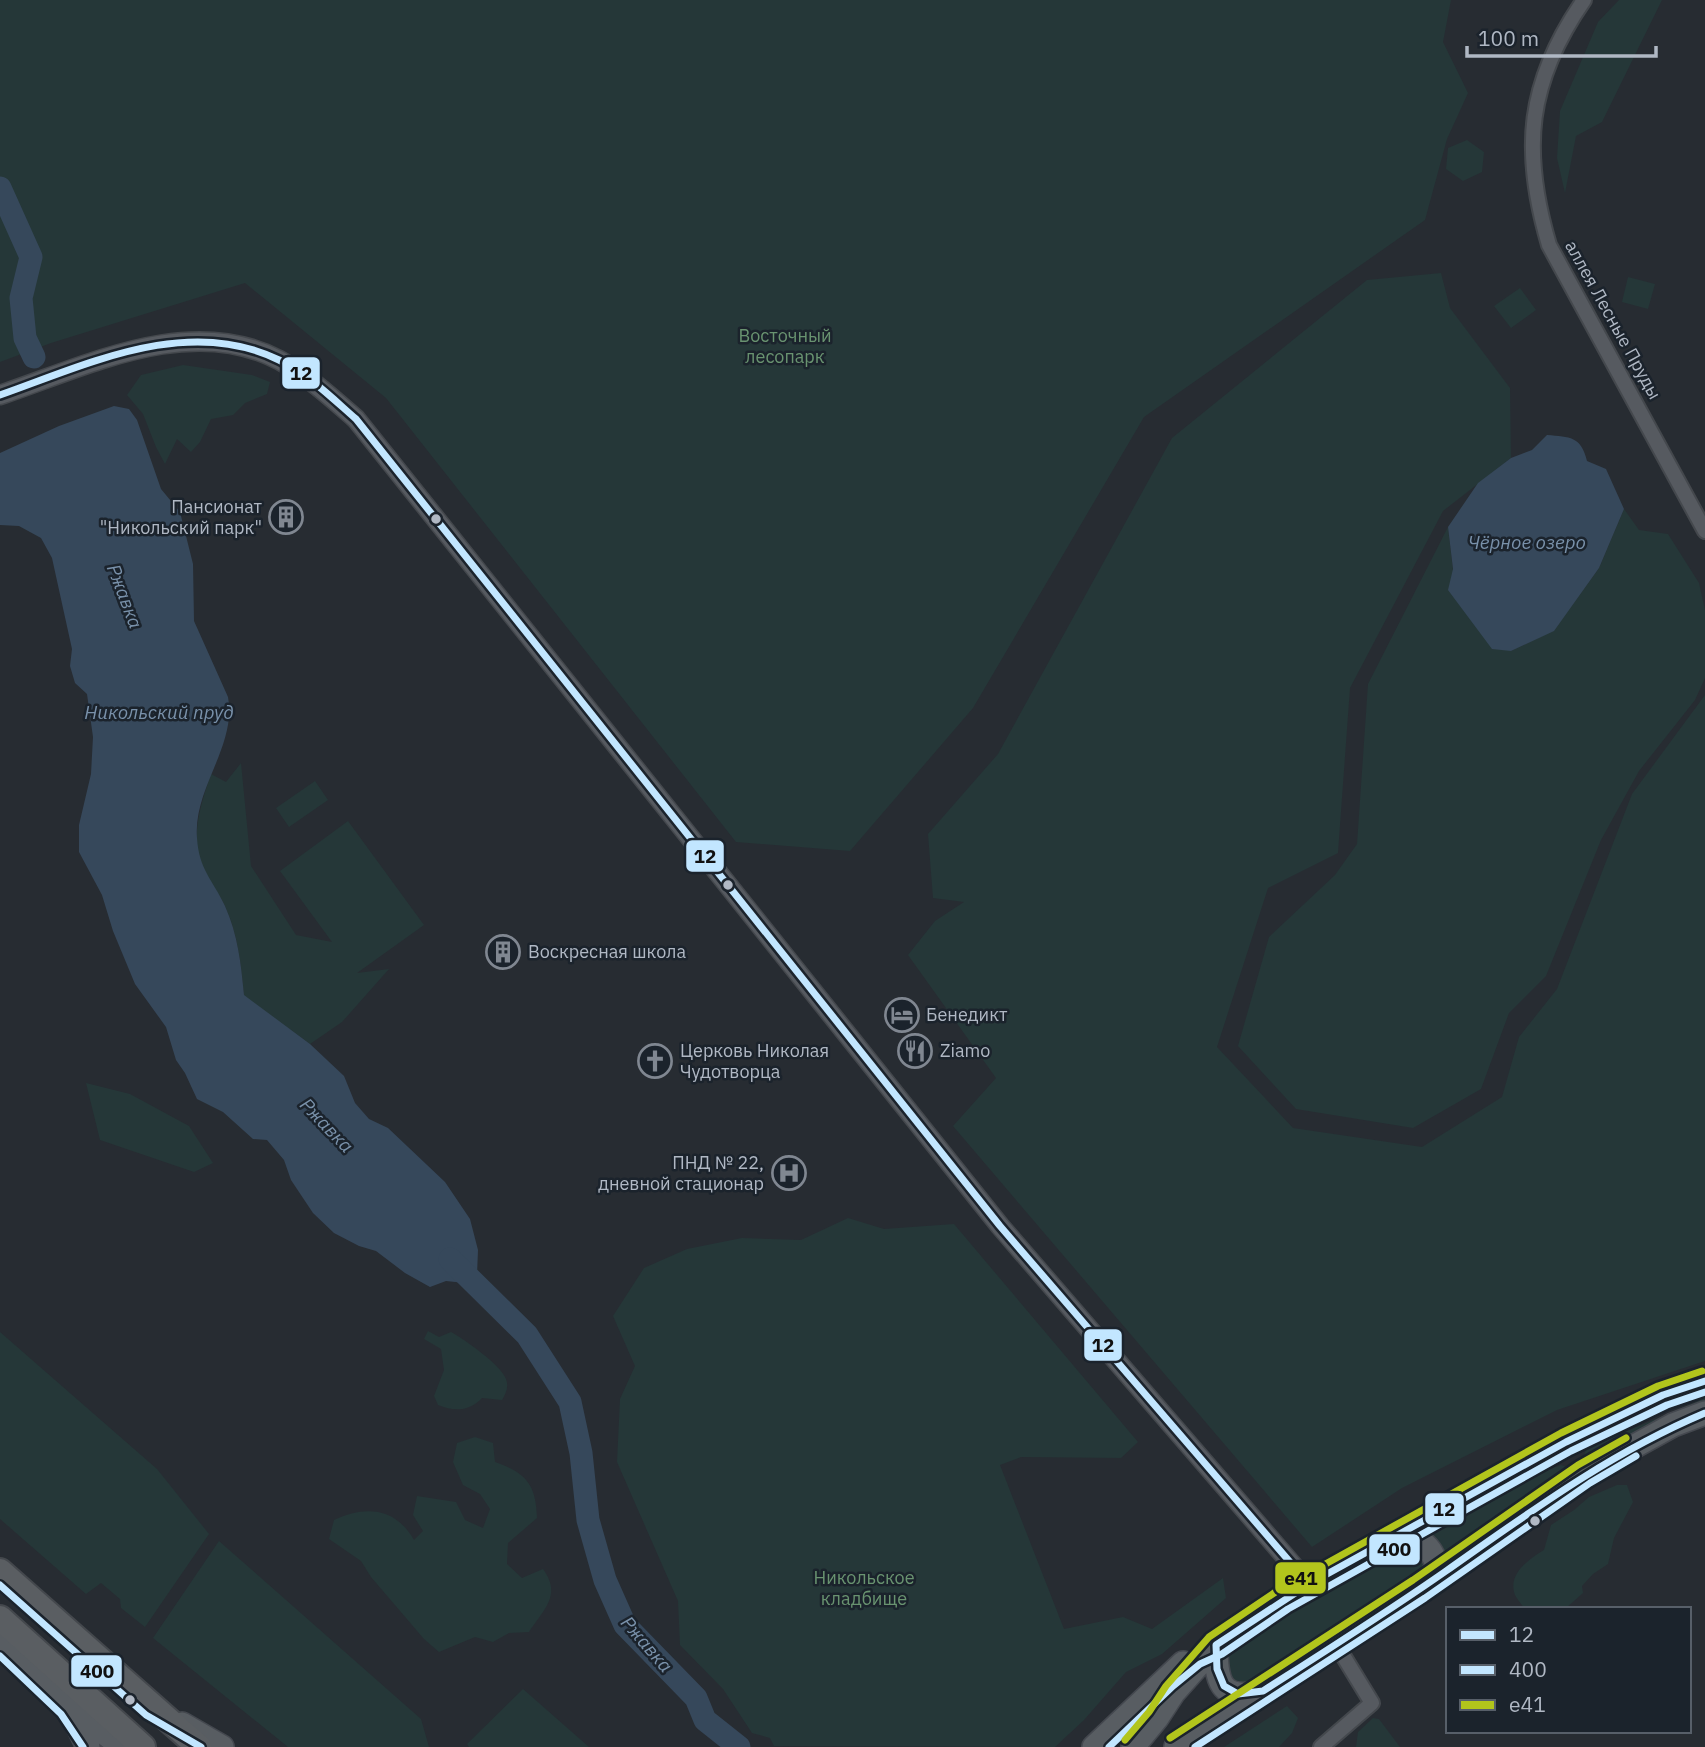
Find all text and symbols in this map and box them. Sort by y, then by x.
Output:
scale bar [1467,14,1656,58]
text: 100 m [1478,24,1539,52]
street label: аллея Лесные Пруды [1560,236,1667,403]
park label: Восточный лесопарк [738,324,832,368]
line badge: 12 [281,356,321,390]
text: 12 [290,361,312,385]
place label: Пансионат "Никольский парк" [100,495,262,539]
building icon: Пансионат "Никольский парк" [267,498,305,536]
unlabelled marker [429,512,443,526]
water label: Чёрное озеро [1468,530,1586,554]
water label: Ржавка [102,560,148,632]
water label: Никольский пруд [84,700,234,724]
line badge: 12 [685,839,725,873]
text: 12 [694,844,716,868]
unlabelled marker [721,878,735,892]
building icon: Воскресная школа [484,933,522,971]
place label: Воскресная школа [528,940,686,963]
hotel icon: Бенедикт [883,996,921,1034]
place label: Бенедикт [926,1003,1008,1026]
restaurant icon: Ziamo [896,1032,934,1070]
place label: Церковь Николая Чудотворца [680,1039,829,1083]
place label: Ziamo [940,1039,990,1062]
church icon: Церковь Николая Чудотворца [636,1042,674,1080]
water label: Ржавка [295,1093,359,1157]
place label: ПНД № 22, дневной стационар [598,1151,764,1195]
hospital icon: ПНД № 22, дневной стационар [770,1154,808,1192]
line badge: 12 [1083,1328,1123,1362]
text: 12 [1092,1333,1114,1357]
line badge: 12 [1424,1492,1465,1526]
text: 12 [1433,1497,1455,1521]
unlabelled marker [1528,1514,1542,1528]
line badge: 400 [1368,1533,1421,1566]
text: 400 [1377,1537,1411,1561]
line badge: е41 [1274,1561,1327,1595]
park label: Никольское кладбище [813,1566,915,1610]
text: е41 [1284,1566,1318,1590]
legend [1446,1607,1691,1733]
water label: Ржавка [616,1611,678,1677]
text: 12 [1509,1620,1534,1648]
line badge: 400 [70,1654,123,1688]
text: 400 [1509,1655,1547,1683]
text: 400 [80,1659,114,1683]
text: е41 [1509,1690,1546,1718]
unlabelled marker [123,1693,137,1707]

